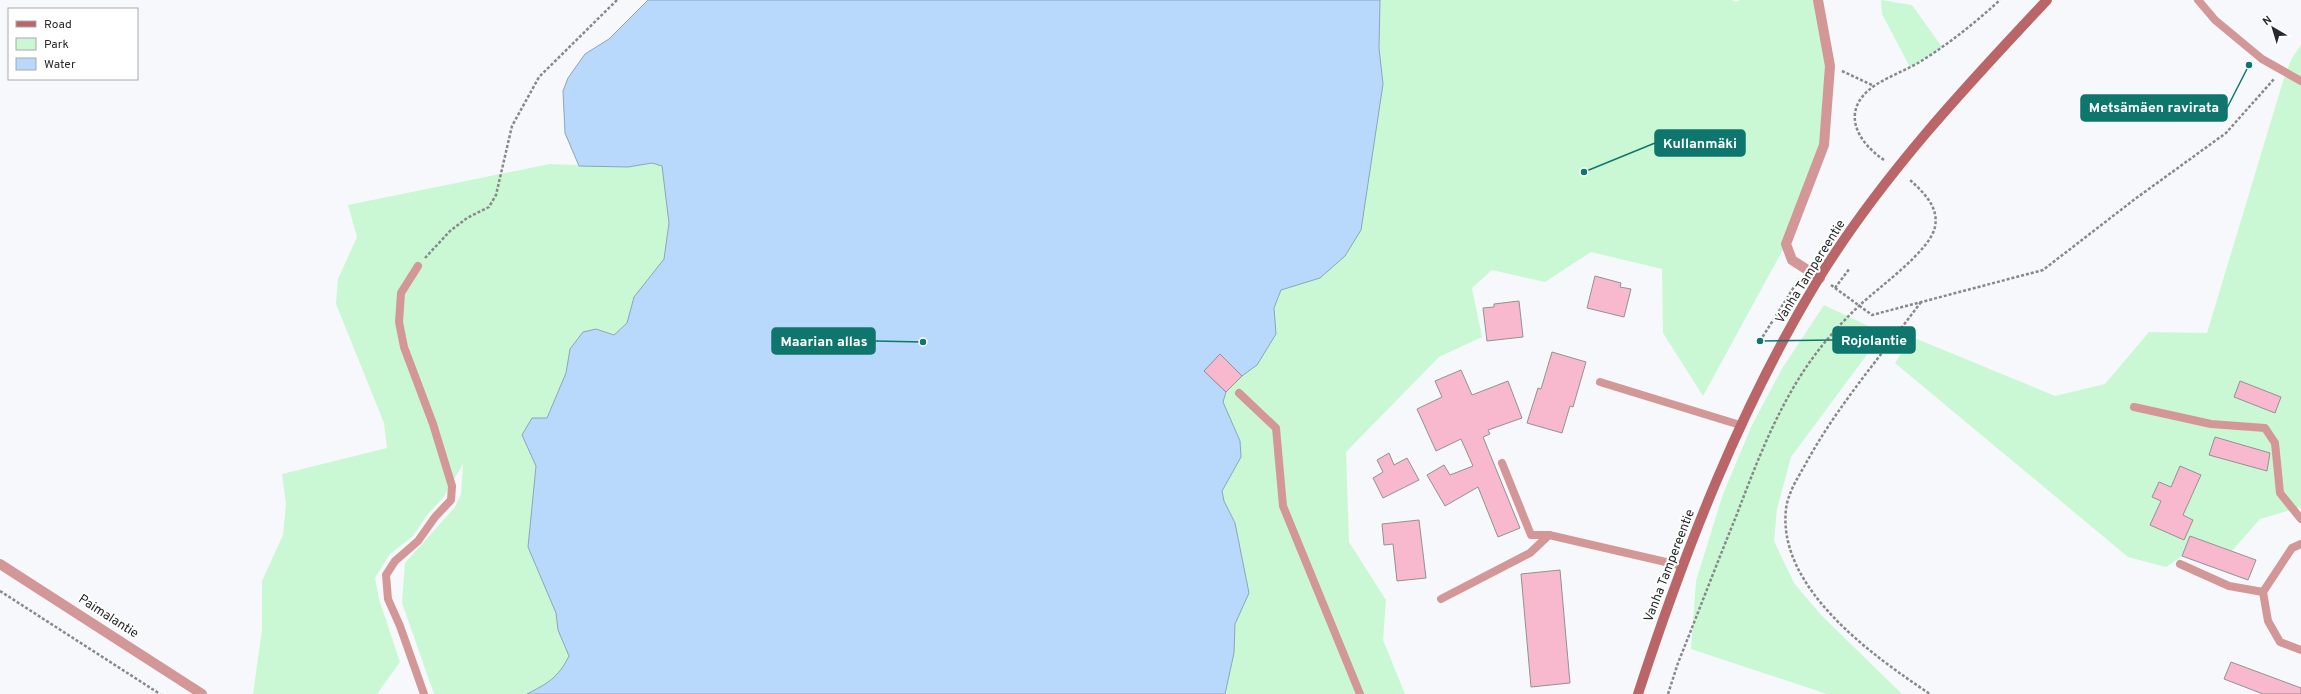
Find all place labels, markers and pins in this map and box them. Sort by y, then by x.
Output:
callout: Metsämäen ravirata [2081,95,2227,121]
callout: Kullanmäki [1655,130,1745,156]
callout: Rojolantie [1833,327,1915,353]
callout: Maarian allas [772,328,875,354]

